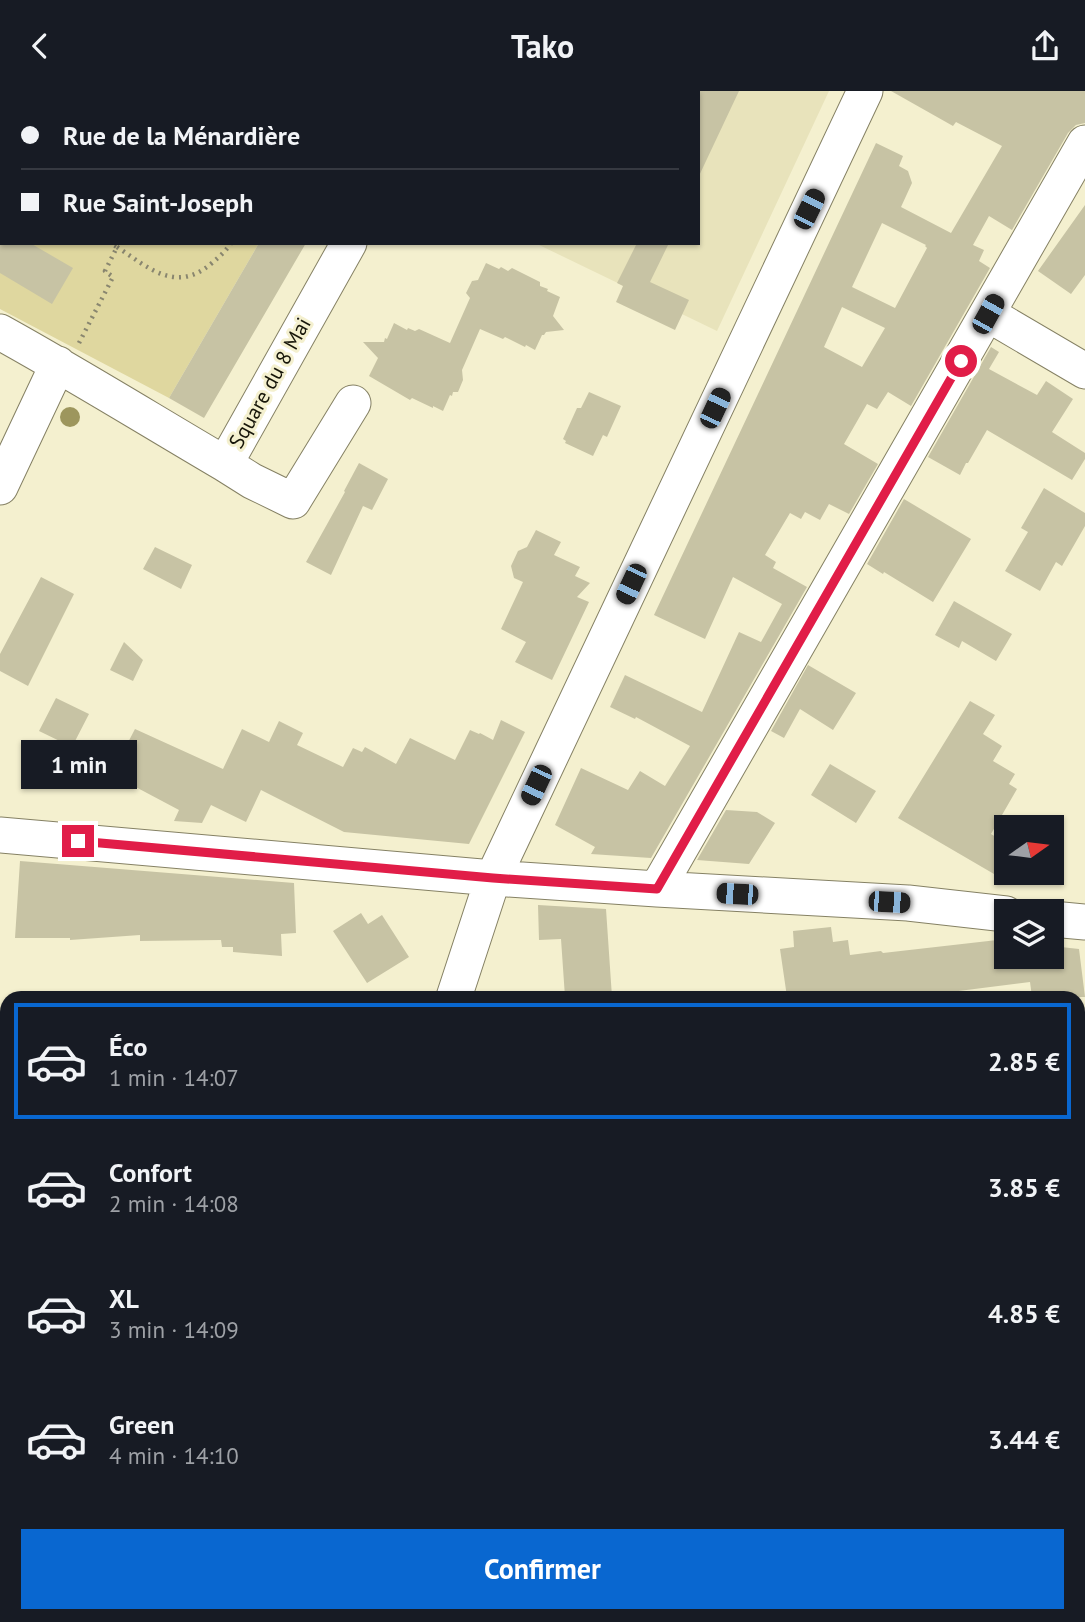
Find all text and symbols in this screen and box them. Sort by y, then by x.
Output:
text: Tako [511,25,574,67]
icon: back [21,27,59,65]
icon: share [1026,27,1064,65]
text: Rue de la Ménardière [63,119,300,152]
text: Rue Saint-Joseph [63,186,253,219]
car [791,186,828,232]
car [969,291,1008,337]
street label: Square du 8 Mai [222,313,317,453]
route start [945,345,977,377]
car [697,385,734,431]
car [613,561,650,607]
callout: 1 min [20,739,136,789]
text: 1 min [51,750,107,779]
car [518,762,555,808]
north arrow [994,815,1064,885]
map controls [994,815,1064,969]
route end [62,825,94,857]
car [716,882,759,906]
car [868,890,911,914]
button: layers [994,899,1064,969]
icon: car [25,1030,88,1093]
text: Éco [109,1030,147,1063]
text: 2.85 € [988,1045,1060,1078]
text: 1 min · 14:07 [109,1063,239,1092]
icon: car [25,1156,88,1219]
text: Confort [109,1156,192,1189]
text: 3.85 € [988,1171,1060,1204]
text: 2 min · 14:08 [109,1189,239,1218]
icon: car [25,1282,88,1345]
text: XL [109,1282,139,1315]
text: 4.85 € [988,1297,1060,1330]
text: 3 min · 14:09 [109,1315,239,1344]
icon: car [25,1408,88,1471]
text: Green [109,1408,174,1441]
text: 3.44 € [988,1423,1060,1456]
text: 4 min · 14:10 [109,1441,239,1470]
button: Confirmer [21,1529,1064,1609]

